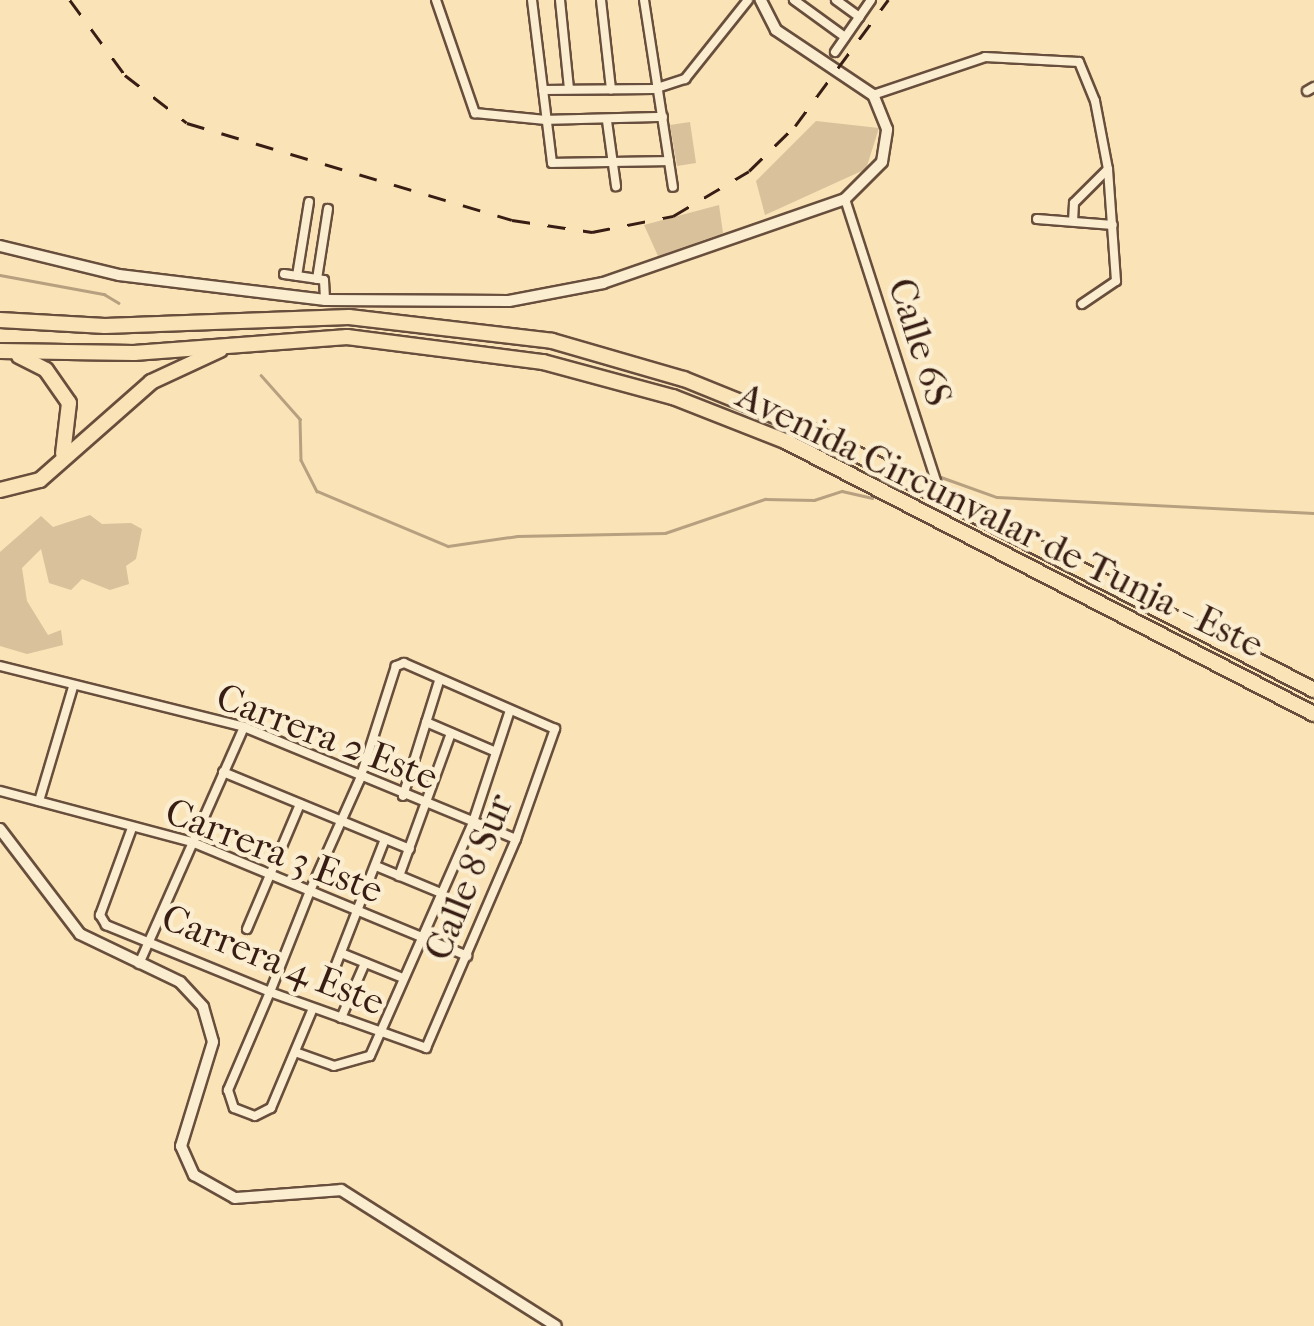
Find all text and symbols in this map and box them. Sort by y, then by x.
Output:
street label: Calle 6S [878,273,962,411]
street label: Avenida Circunvalar de Tunja - Este [729,372,1271,668]
street label: Carrera 2 Este [210,674,444,800]
street label: Calle 8 Sur [415,787,523,967]
street label: Carrera 3 Este [159,789,389,913]
street label: Carrera 4 Este [155,895,391,1025]

